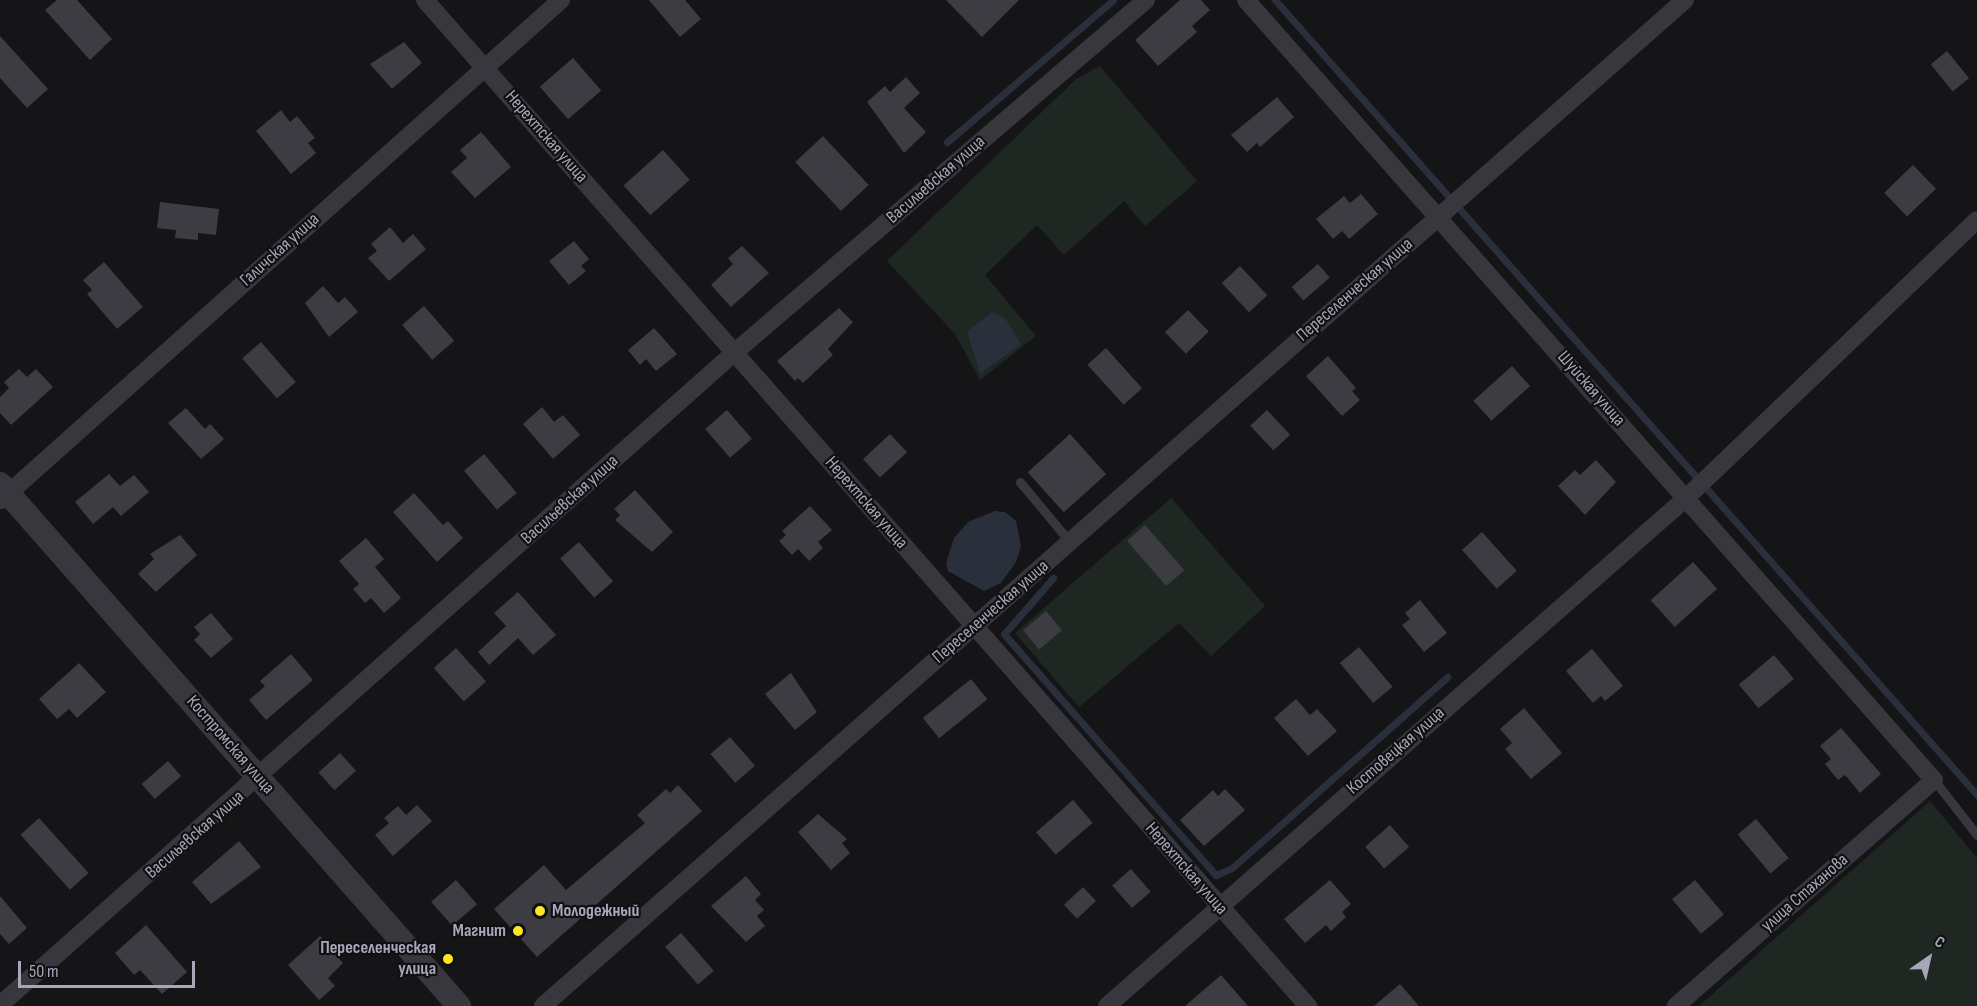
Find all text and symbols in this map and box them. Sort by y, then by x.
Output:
street label: Нерехтская улица [500,86,592,188]
street label: Васильевская улица [882,131,990,229]
street label: Галичская улица [236,209,324,291]
street label: Переселенческая улица [1292,234,1418,346]
street label: Шуйская улица [1552,347,1630,431]
street label: Васильевская улица [517,451,623,549]
street label: Нерехтская улица [820,452,912,554]
street label: Переселенческая улица [928,556,1054,668]
street label: Костромская улица [181,691,279,799]
street label: Костовецкая улица [1343,703,1449,799]
street label: Васильевская улица [141,786,249,884]
street label: Нерехтская улица [1140,818,1232,920]
street label: улица Стаханова [1757,849,1853,937]
place label: Молодежный [552,900,639,922]
marker: Молодежный [533,904,547,918]
place label: Магнит [453,920,506,942]
marker: Магнит [511,924,525,938]
north arrow [1899,928,1959,988]
text: С [1931,932,1948,953]
place label: Переселенческая улица [320,938,436,980]
scale bar [21,949,198,987]
marker: Переселенческая улица [441,952,455,966]
text: 50 m [29,961,59,982]

